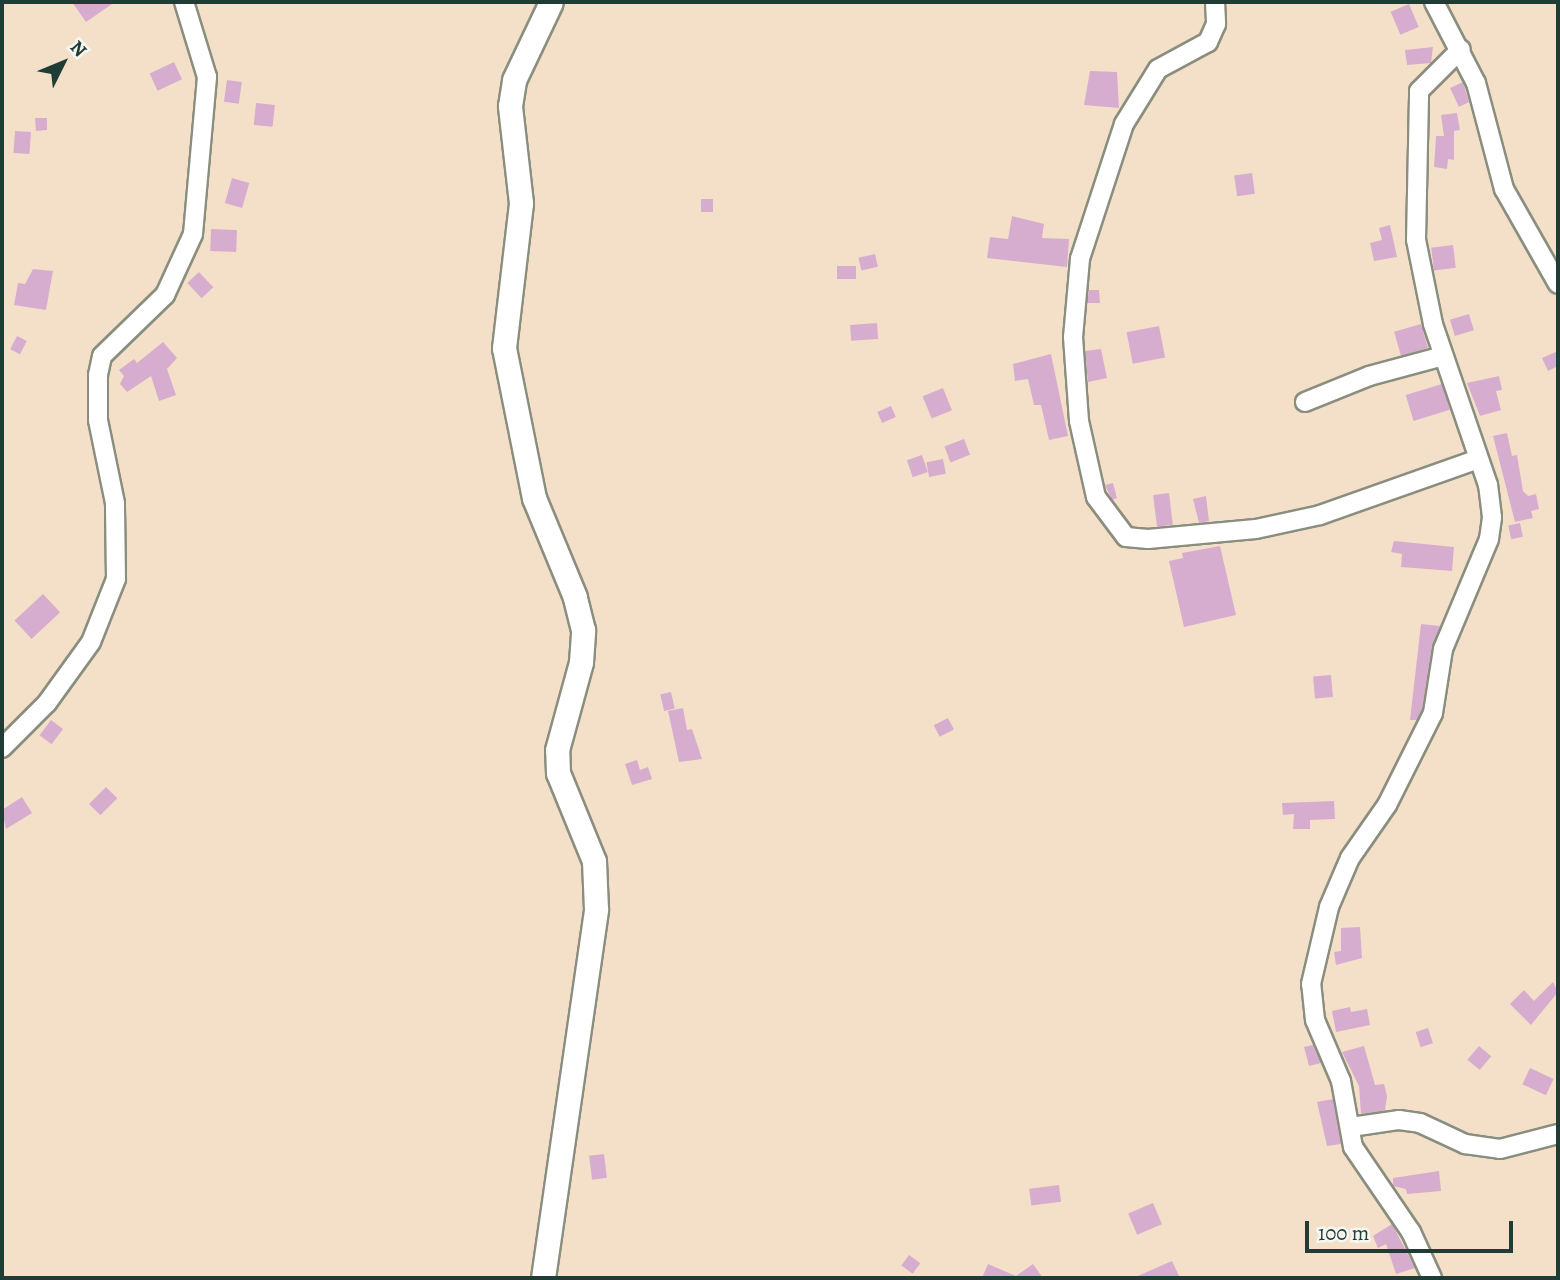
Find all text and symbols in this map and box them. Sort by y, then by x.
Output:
north arrow [28,28,98,98]
text: N [64,35,93,63]
scale bar [1308,1206,1516,1250]
text: 100 m [1318,1219,1369,1247]

